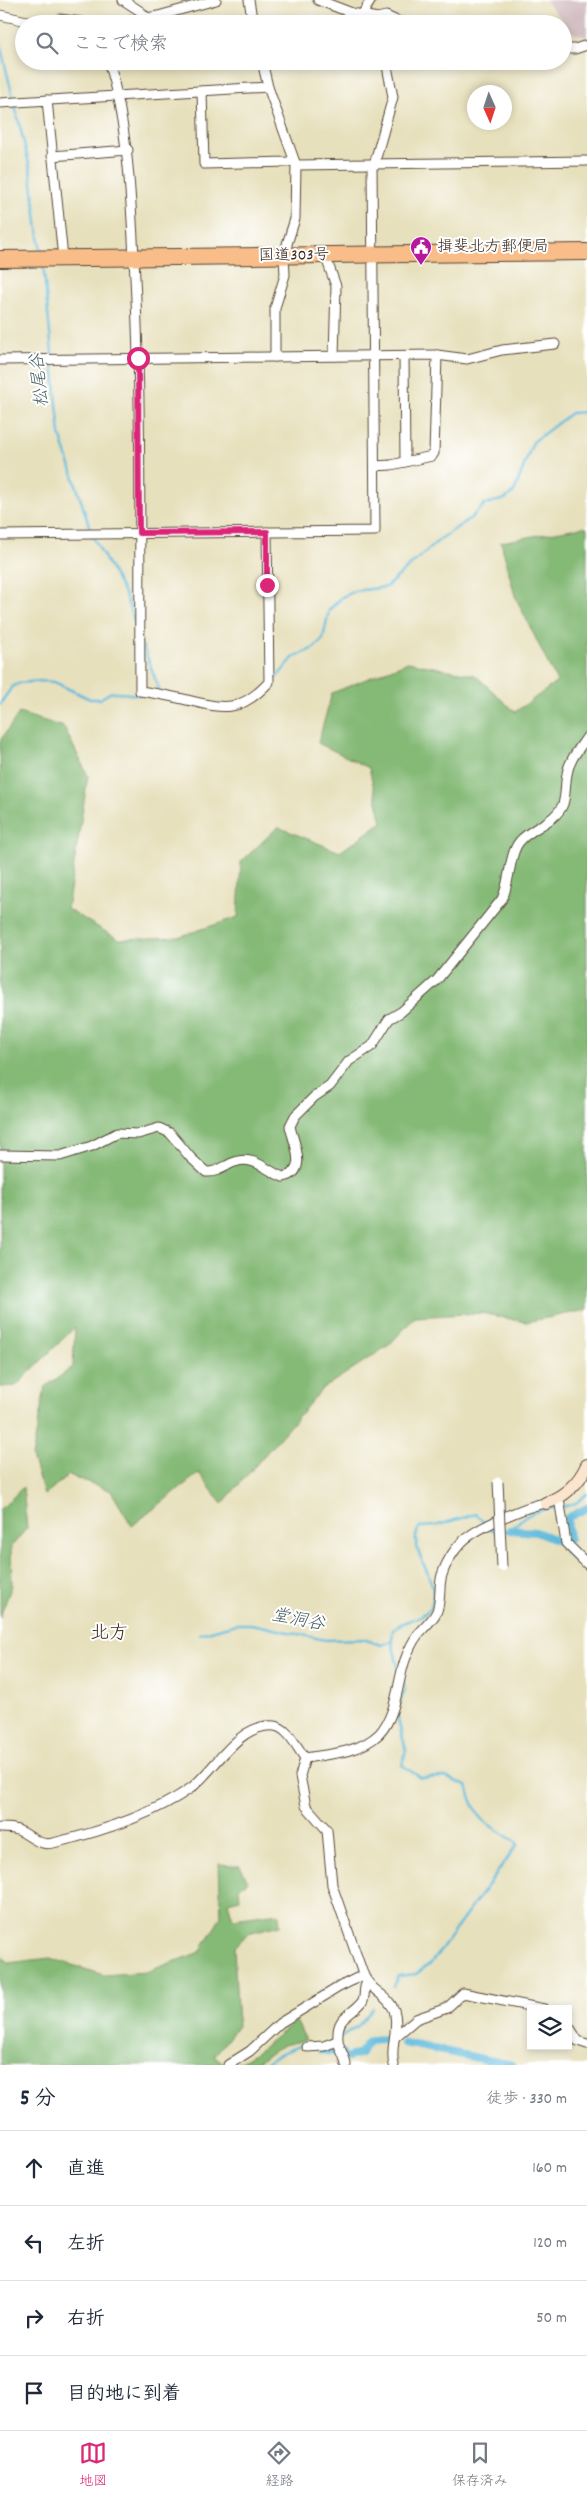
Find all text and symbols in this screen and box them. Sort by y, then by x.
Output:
search box [15,15,572,70]
icon: search [33,29,61,57]
text: ここで検索 [73,32,168,59]
north arrow [467,85,512,130]
public building icon: 揖斐北方郵便局 [409,235,433,266]
place label: 揖斐北方郵便局 [437,236,549,259]
street label: 国道303号 [258,244,330,268]
route start [127,347,150,370]
water label: 松尾谷 [26,351,56,408]
route end [256,574,279,597]
water label: 堂洞谷 [269,1604,328,1639]
district label: 北方 [90,1621,128,1648]
map controls [527,2005,572,2050]
button: layers [527,2005,572,2050]
text: 5 分 [20,2085,56,2115]
text: 徒歩 · 330 m [486,2088,567,2111]
icon: ahead [20,2154,48,2182]
text: 直進 [67,2157,105,2184]
text: 160 m [532,2157,567,2180]
icon: left [20,2229,48,2257]
text: 左折 [67,2232,105,2259]
text: 120 m [533,2232,567,2255]
icon: right [20,2304,48,2332]
text: 右折 [67,2307,105,2334]
text: 50 m [536,2307,567,2330]
icon: arrive [20,2379,48,2407]
text: 目的地に到着 [67,2382,181,2409]
tab: 地図 [79,2439,107,2492]
tab: 経路 [265,2439,293,2492]
tab: 保存済み [452,2439,508,2492]

